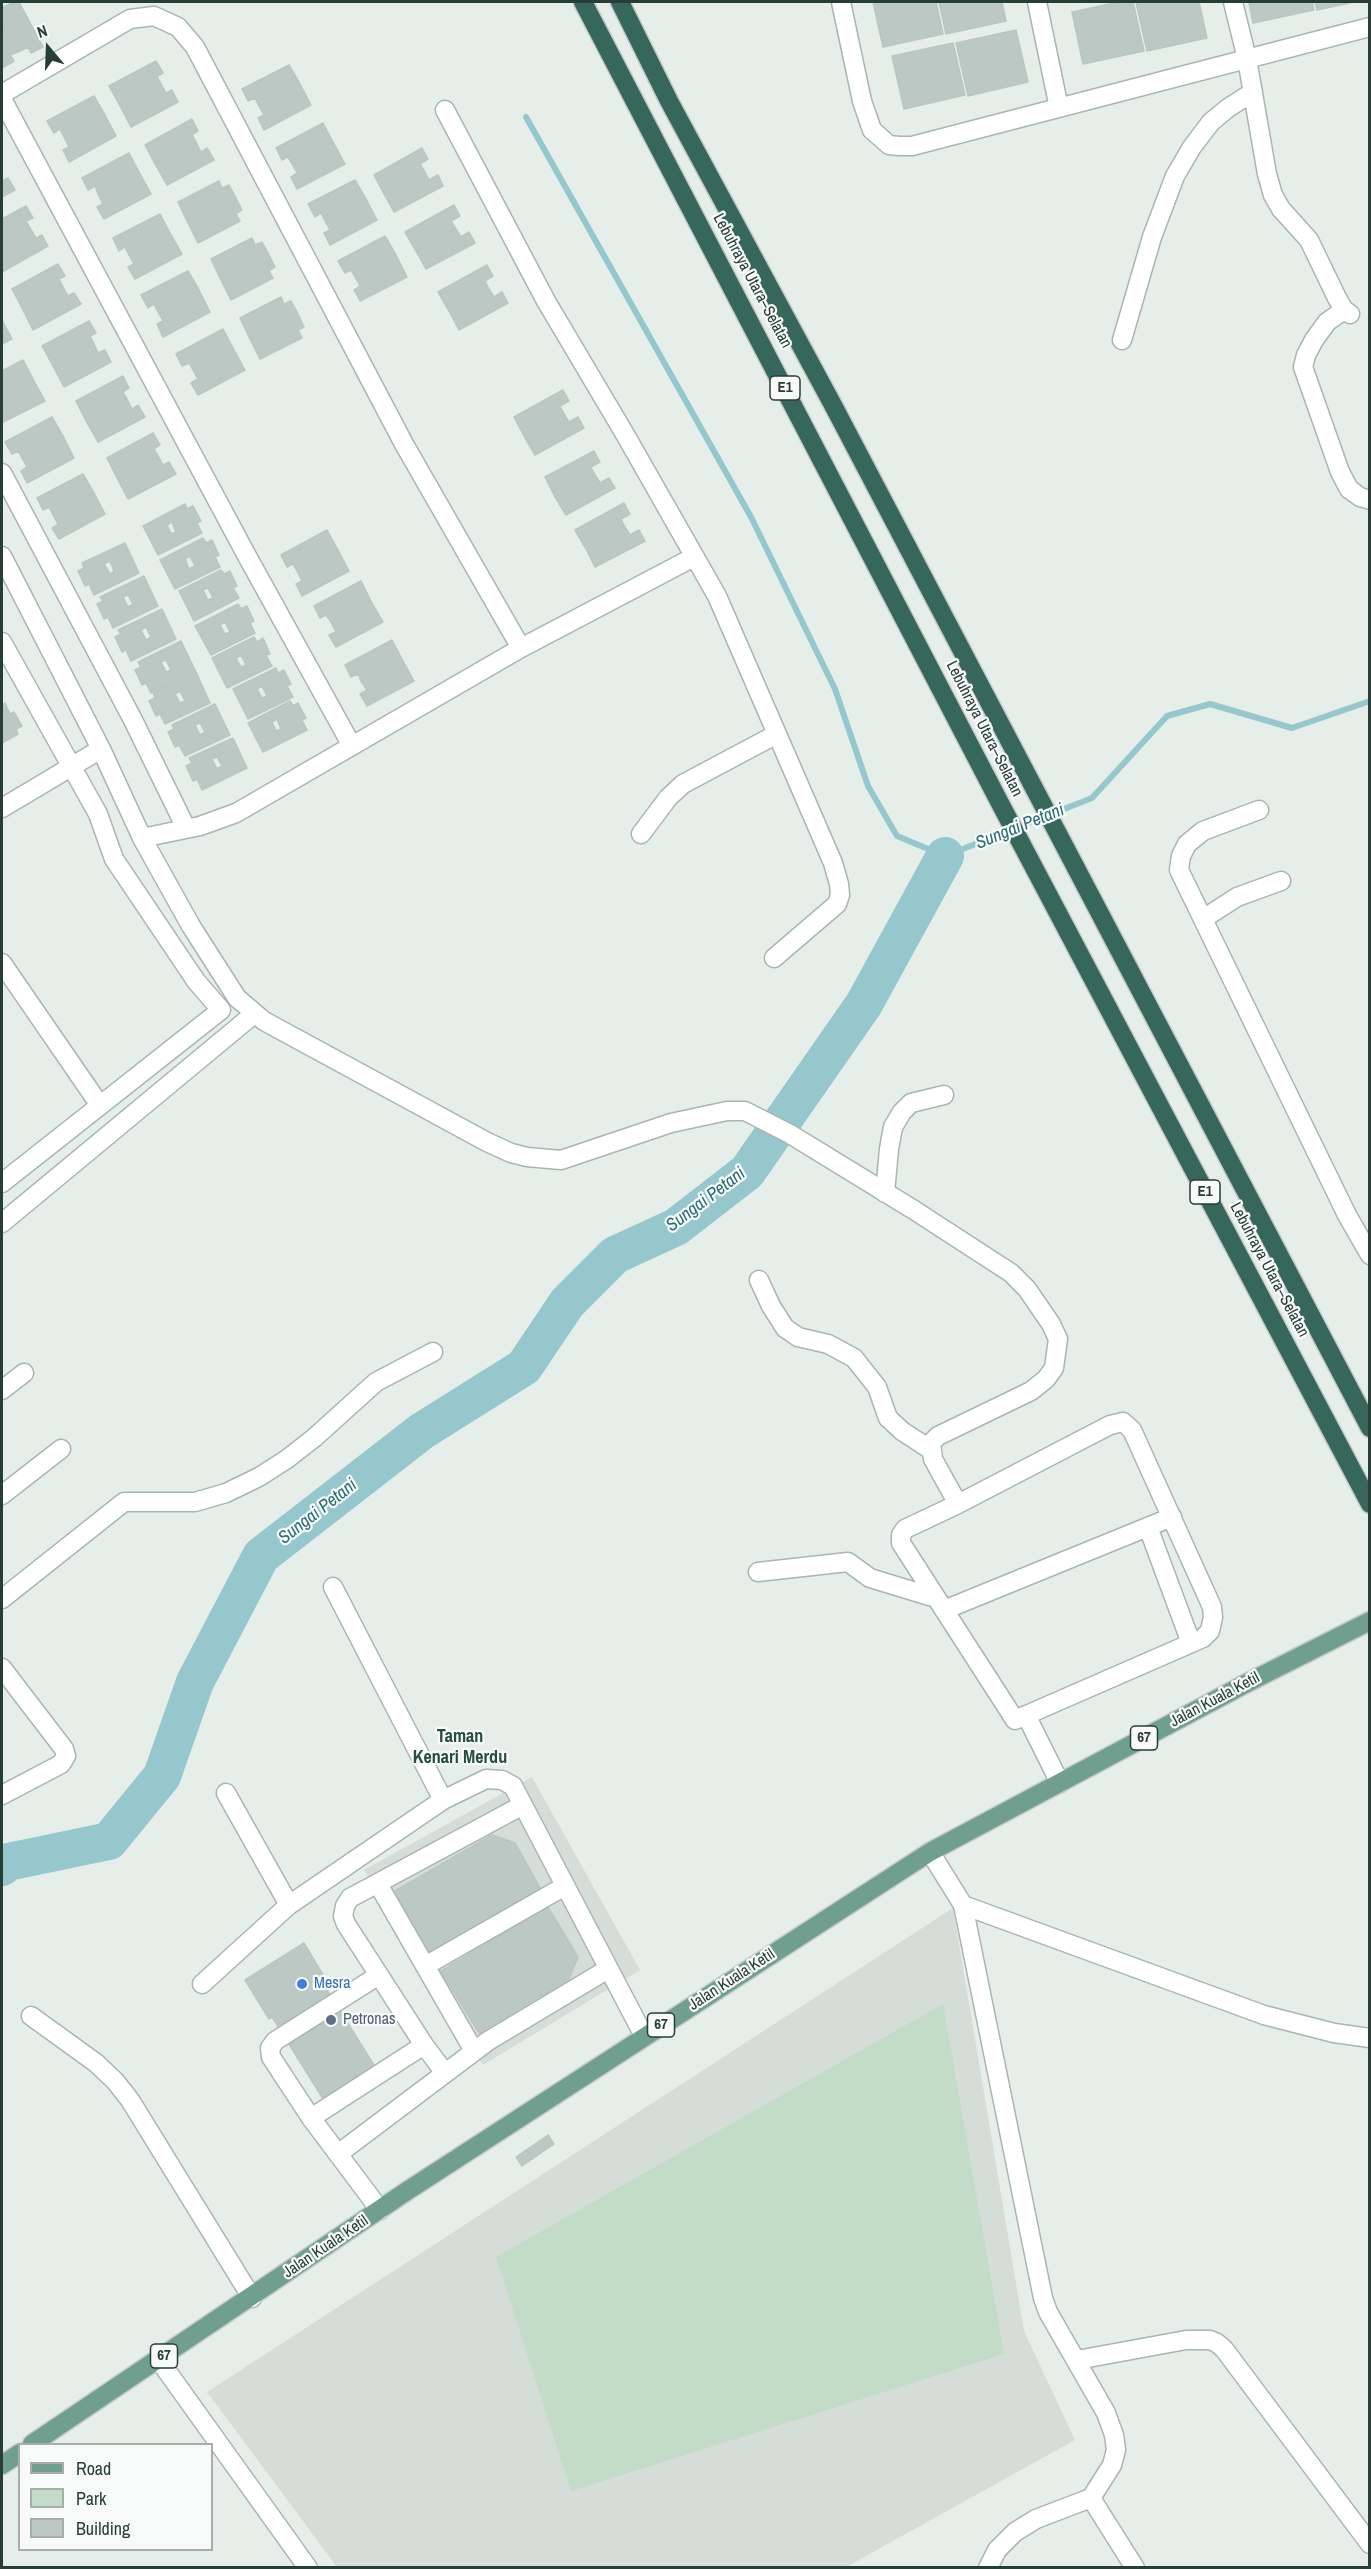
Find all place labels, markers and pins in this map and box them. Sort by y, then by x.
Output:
place label: Mesra [314,1974,350,1994]
marker: Mesra [295,1977,309,1991]
place label: Petronas [343,2010,396,2030]
marker: Petronas [324,2013,338,2027]

